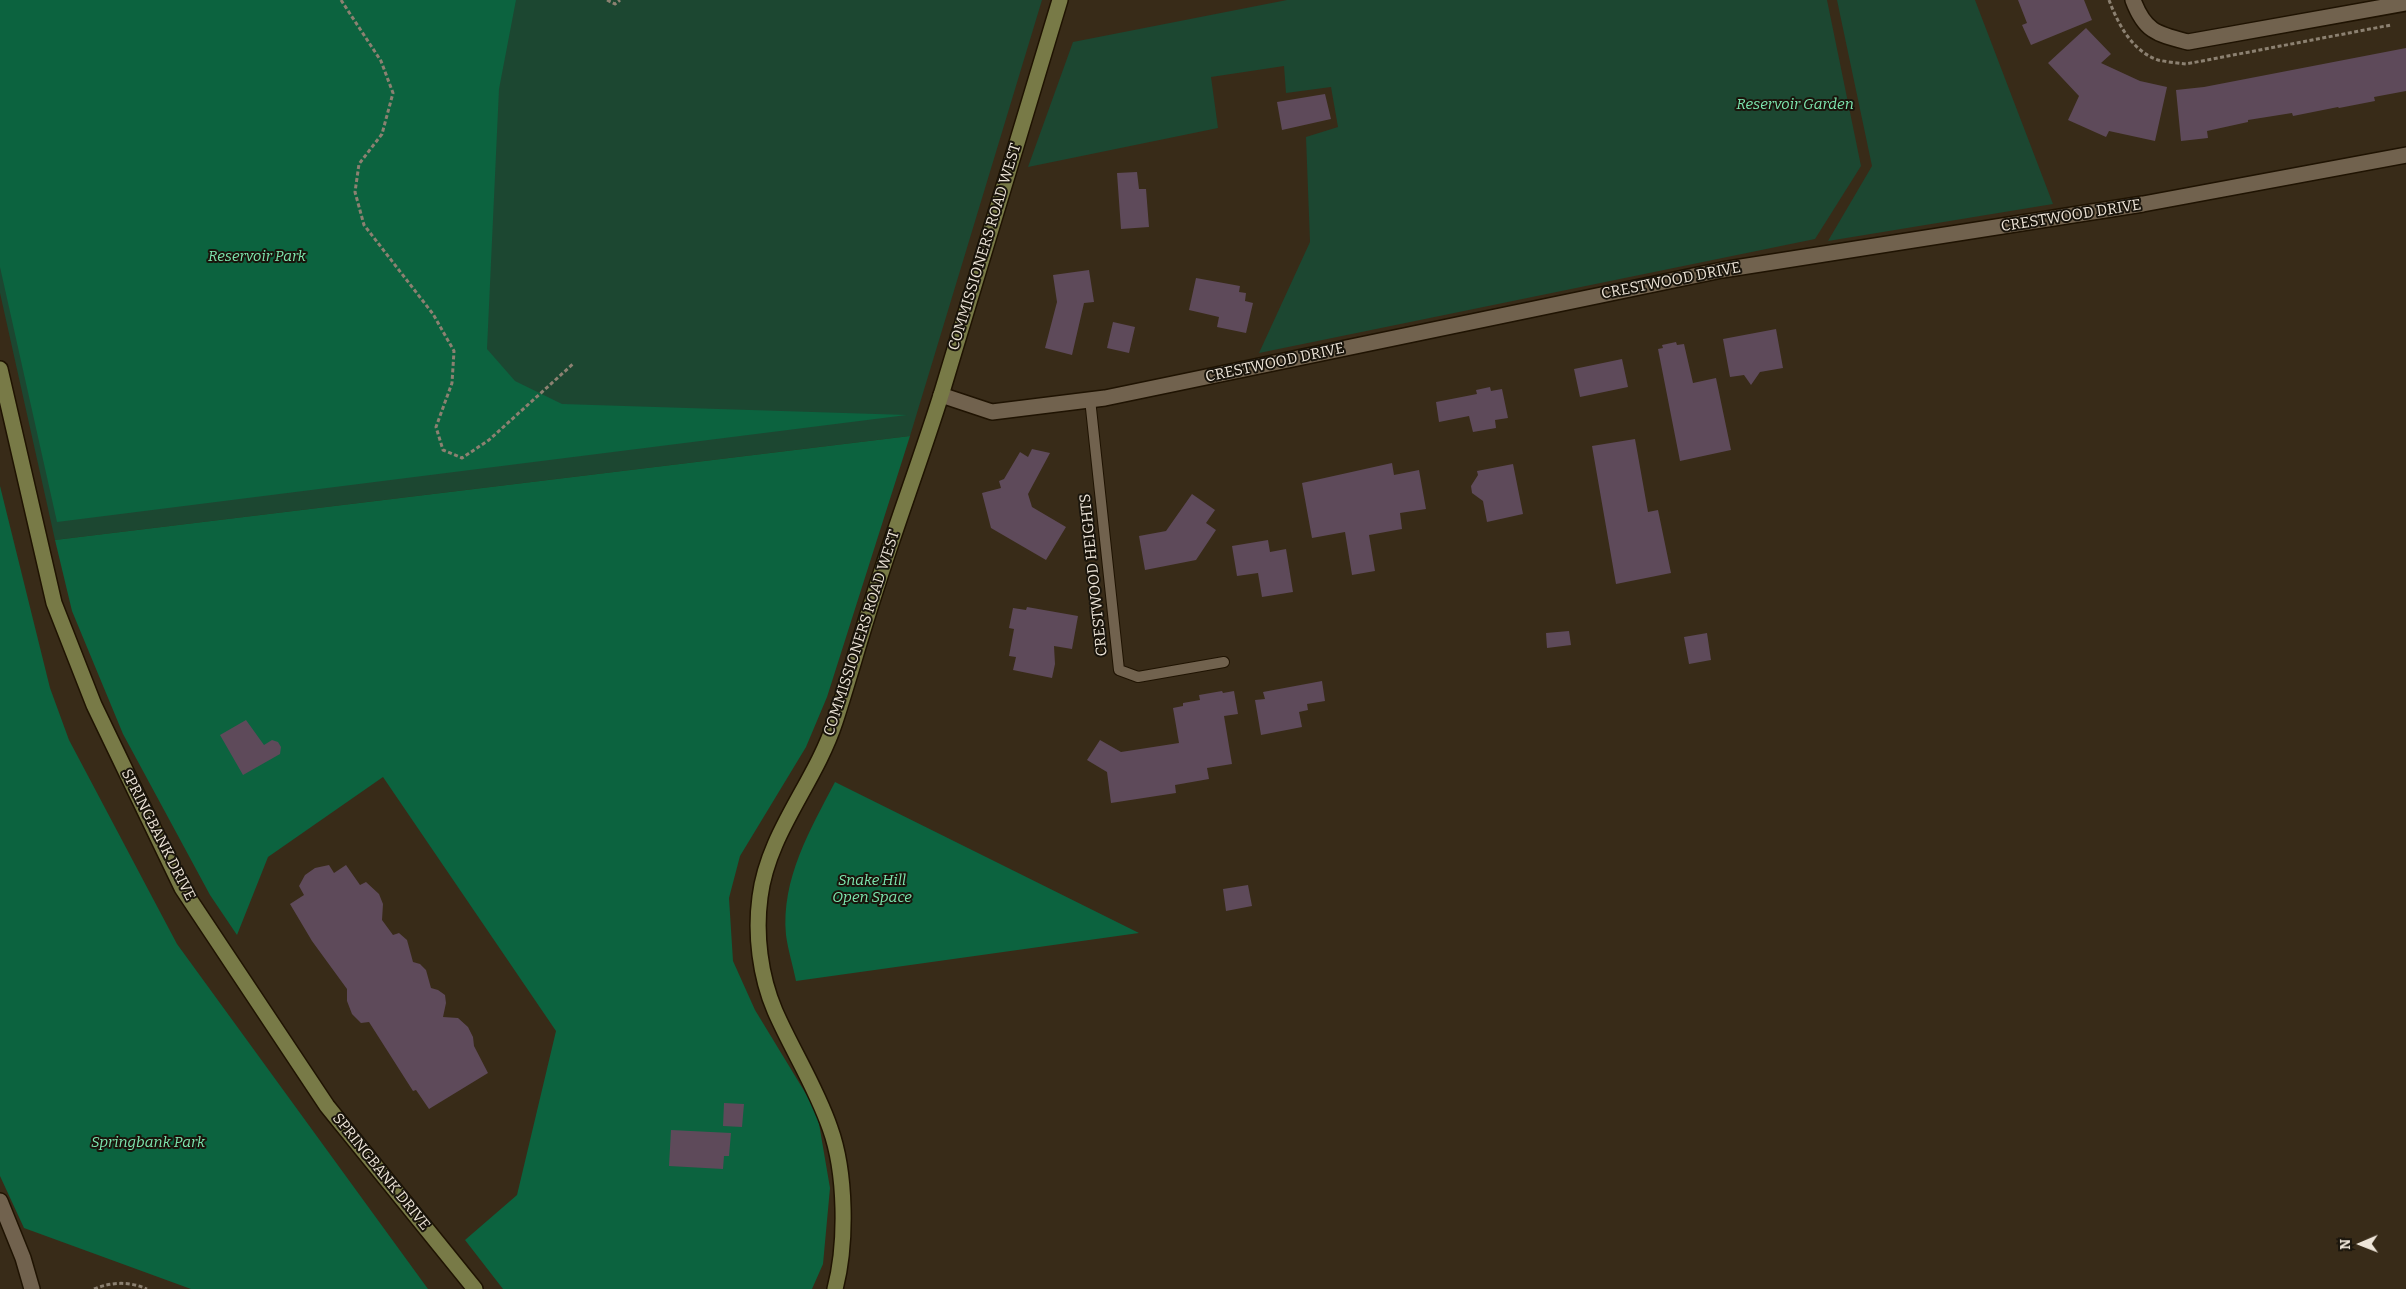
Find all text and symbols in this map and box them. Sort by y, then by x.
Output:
park label: Reservoir Garden [1736,96,1854,114]
street label: COMMISSIONERS ROAD WEST [945,141,1025,353]
street label: CRESTWOOD DRIVE [2000,196,2142,236]
park label: Reservoir Park [208,248,306,266]
street label: CRESTWOOD DRIVE [1600,259,1742,303]
street label: CRESTWOOD DRIVE [1204,339,1346,387]
street label: CRESTWOOD HEIGHTS [1077,493,1111,657]
street label: COMMISSIONERS ROAD WEST [820,528,904,738]
street label: SPRINGBANK DRIVE [117,766,199,904]
park label: Snake Hill Open Space [832,872,912,907]
street label: SPRINGBANK DRIVE [328,1110,434,1234]
park label: Springbank Park [91,1134,205,1152]
north arrow [2336,1219,2386,1269]
text: N [2337,1239,2354,1250]

